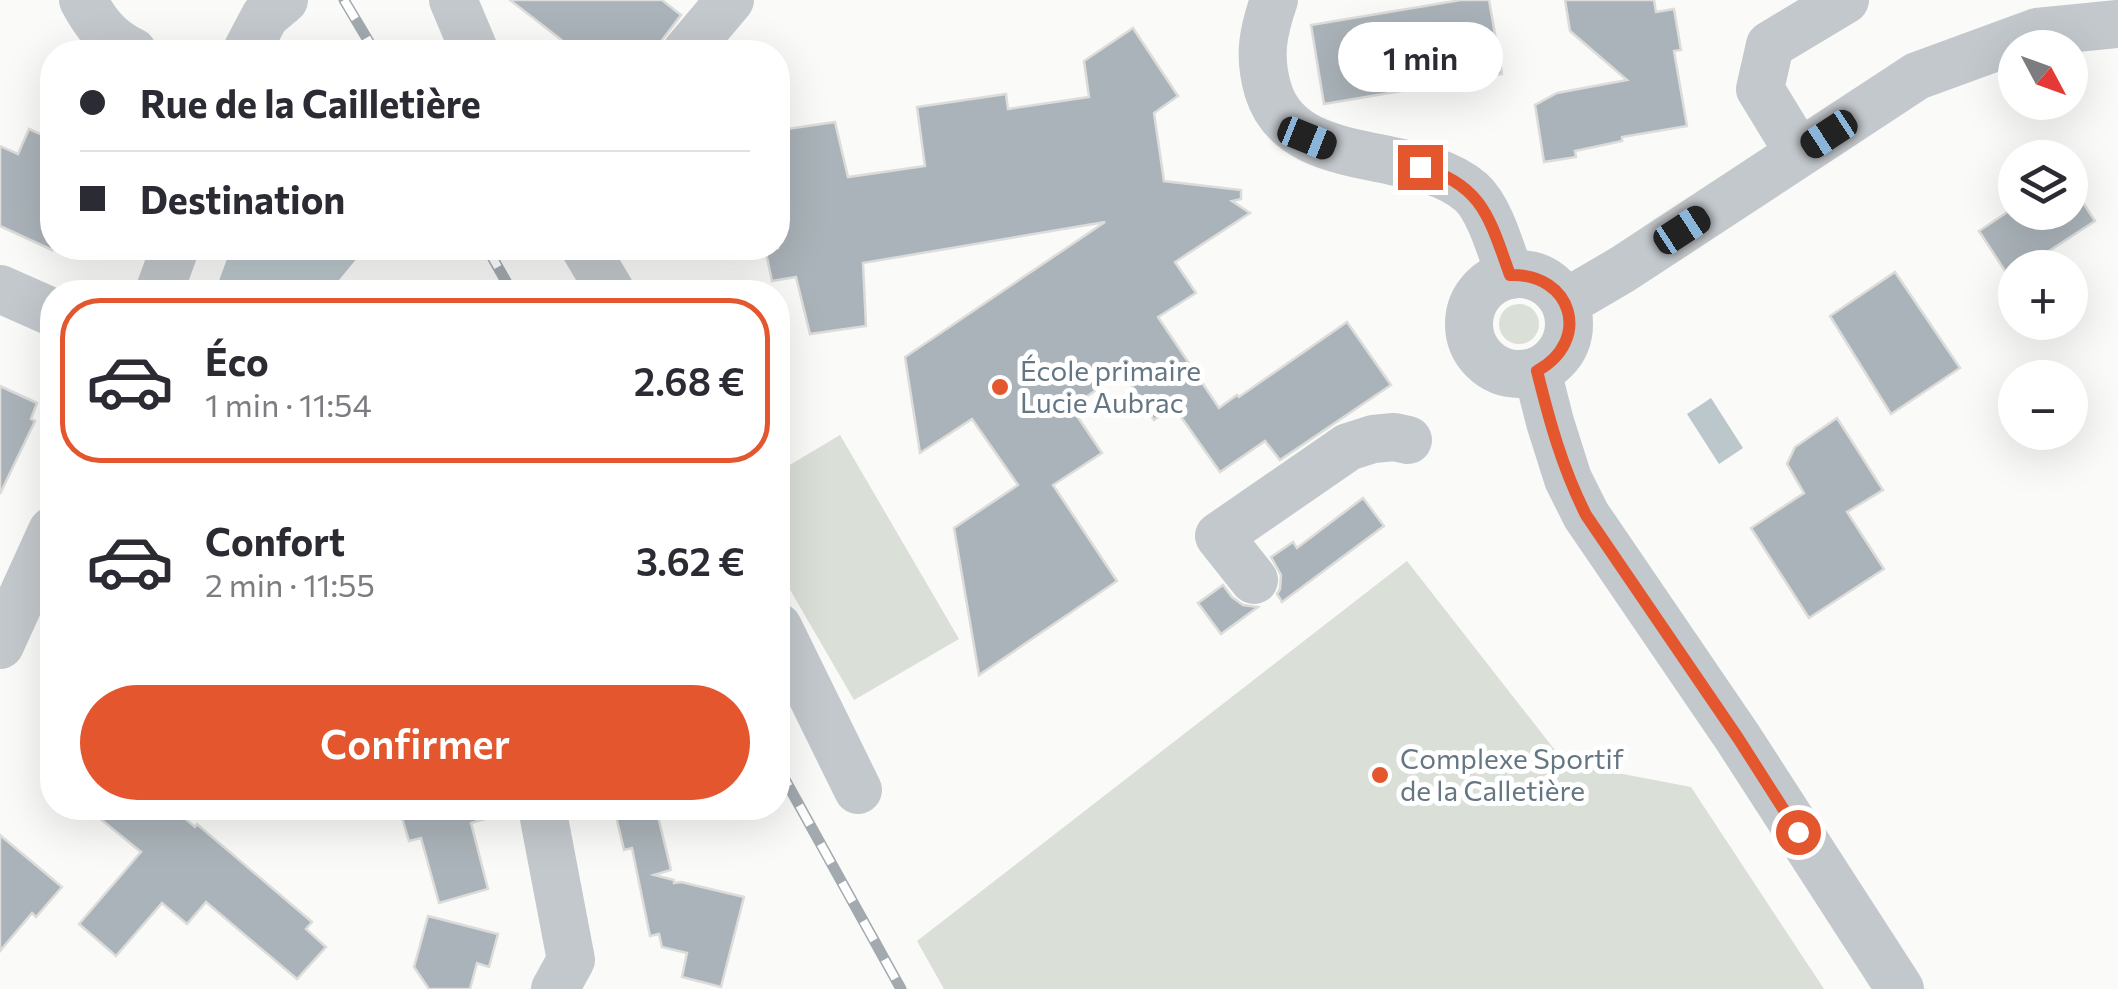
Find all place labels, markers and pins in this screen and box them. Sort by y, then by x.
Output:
place label: École primaire Lucie Aubrac [1020,353,1201,419]
marker: École primaire Lucie Aubrac [989,376,1011,398]
place label: Complexe Sportif de la Calletière [1400,741,1624,807]
marker: Complexe Sportif de la Calletière [1369,764,1391,786]

